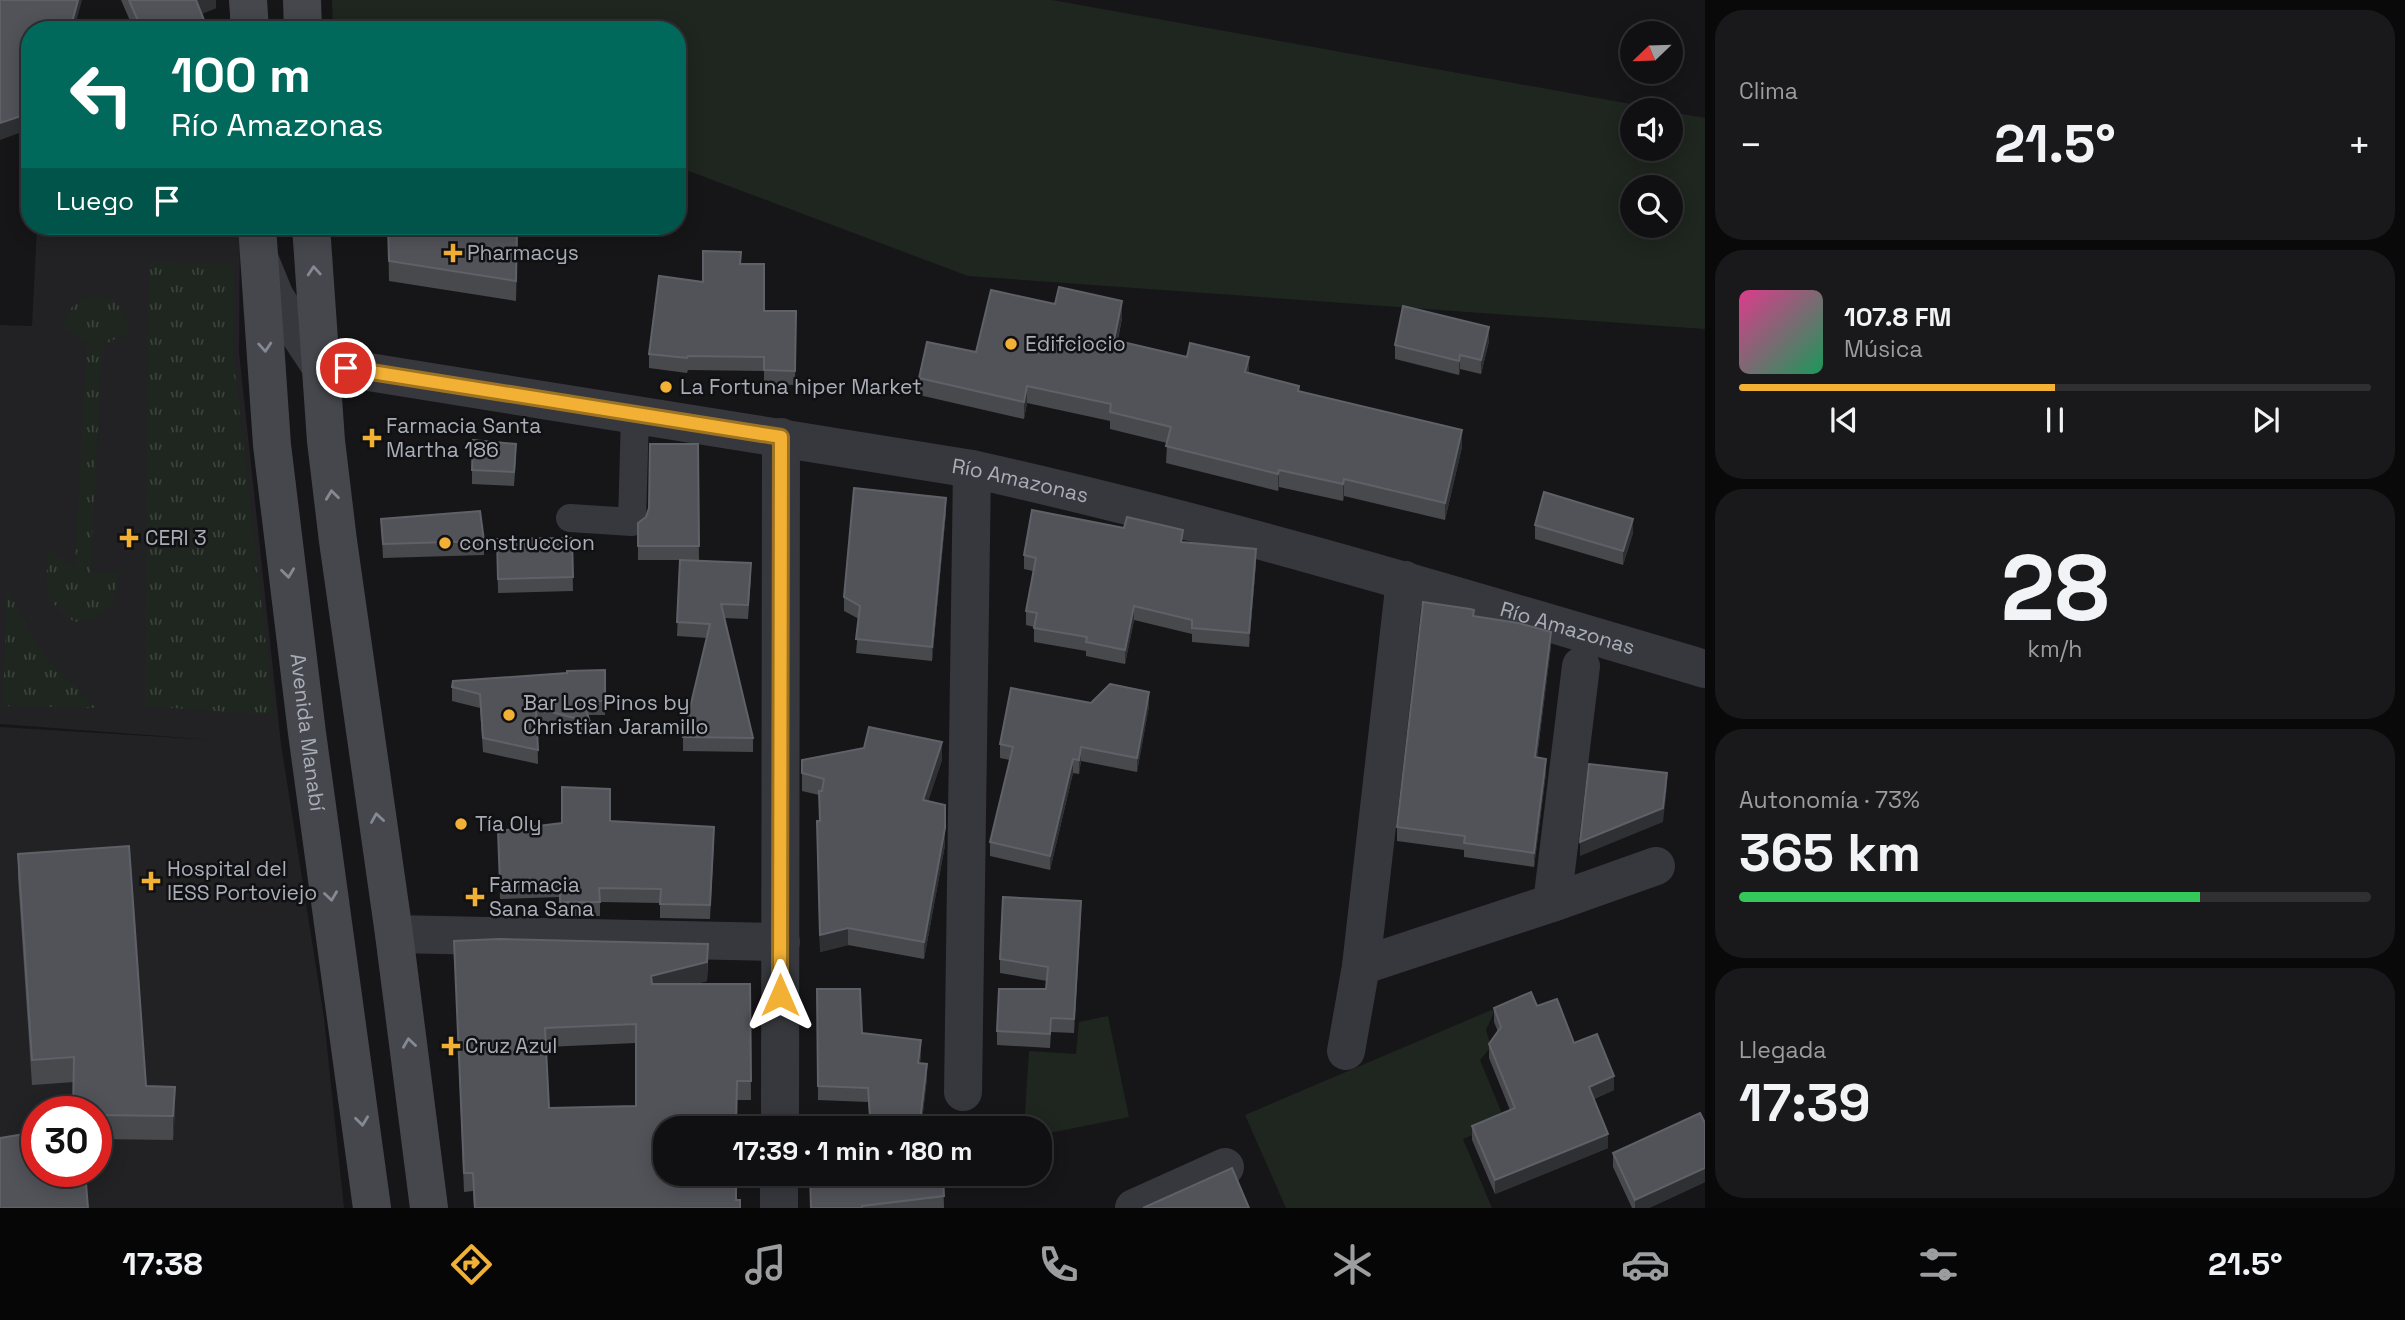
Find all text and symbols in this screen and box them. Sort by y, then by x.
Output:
north arrow [1620,21,1684,84]
map controls [1620,21,1683,238]
text: 100 m [171,44,311,106]
icon: left [56,49,147,140]
text: Clima [1739,76,1798,106]
button: sound [1620,98,1683,161]
text: Río Amazonas [171,105,383,145]
text: 21.5° [1994,111,2116,177]
text: − [1739,121,1763,169]
text: + [2347,121,2371,169]
button: search [1620,175,1683,238]
icon: arrive [148,182,186,220]
text: Luego [56,184,134,218]
place label: Pharmacys [467,239,579,266]
marker: Pharmacys [445,245,461,261]
one-way arrow [306,266,321,277]
text: 107.8 FM [1844,300,1951,334]
place label: Edifciocio [1025,330,1126,357]
text: Música [1844,334,1923,364]
marker: Edifciocio [1003,336,1019,352]
pin [316,338,376,398]
one-way arrow [257,342,272,353]
icon: arrive [327,349,365,387]
place label: La Fortuna hiper Market [680,373,922,400]
marker: La Fortuna hiper Market [658,379,674,395]
icon: previous [1825,401,1863,439]
icon: pause [2036,401,2074,439]
icon: next [2247,401,2285,439]
place label: Farmacia Santa Martha 186 [386,412,541,463]
marker: Farmacia Santa Martha 186 [364,430,380,446]
street label: Río Amazonas [950,452,1091,509]
one-way arrow [325,490,340,501]
place label: CERI 3 [145,524,207,551]
marker: CERI 3 [119,528,139,548]
place label: construccion [459,529,595,556]
text: 28 [2001,530,2109,647]
marker: construccion [437,535,453,551]
one-way arrow [281,568,296,579]
street label: Río Amazonas [1497,595,1638,661]
text: km/h [2028,634,2082,664]
street label: Avenida Manabí [284,652,332,814]
place label: Bar Los Pinos by Christian Jaramillo [523,689,709,740]
marker: Bar Los Pinos by Christian Jaramillo [501,707,517,723]
text: Autonomía · 73% [1739,785,1920,815]
place label: Tía Oly [475,810,542,837]
one-way arrow [369,812,384,824]
marker: Tía Oly [453,816,469,832]
text: 365 km [1739,820,1921,886]
place label: Hospital del IESS Portoviejo [167,855,317,906]
marker: Hospital del IESS Portoviejo [141,871,161,891]
place label: Farmacia Sana Sana [489,871,594,922]
marker: Farmacia Sana Sana [467,889,483,905]
one-way arrow [323,890,338,902]
position arrow [743,958,817,1032]
place label: Cruz Azul [465,1032,557,1059]
text: Llegada [1739,1035,1827,1065]
one-way arrow [401,1037,416,1049]
marker: Cruz Azul [443,1038,459,1054]
text: 17:39 [1739,1070,1871,1136]
speed limit sign: 30 [21,1096,112,1187]
one-way arrow [354,1116,369,1127]
text: 17:39 · 1 min · 180 m [732,1134,973,1168]
icon: directions [447,1240,496,1289]
icon: music [741,1240,790,1289]
icon: phone [1034,1240,1083,1289]
icon: climate [1328,1240,1377,1289]
icon: car [1621,1240,1670,1289]
icon: filters [1914,1240,1963,1289]
text: 17:38 [122,1244,203,1284]
text: 21.5° [2208,1244,2283,1284]

